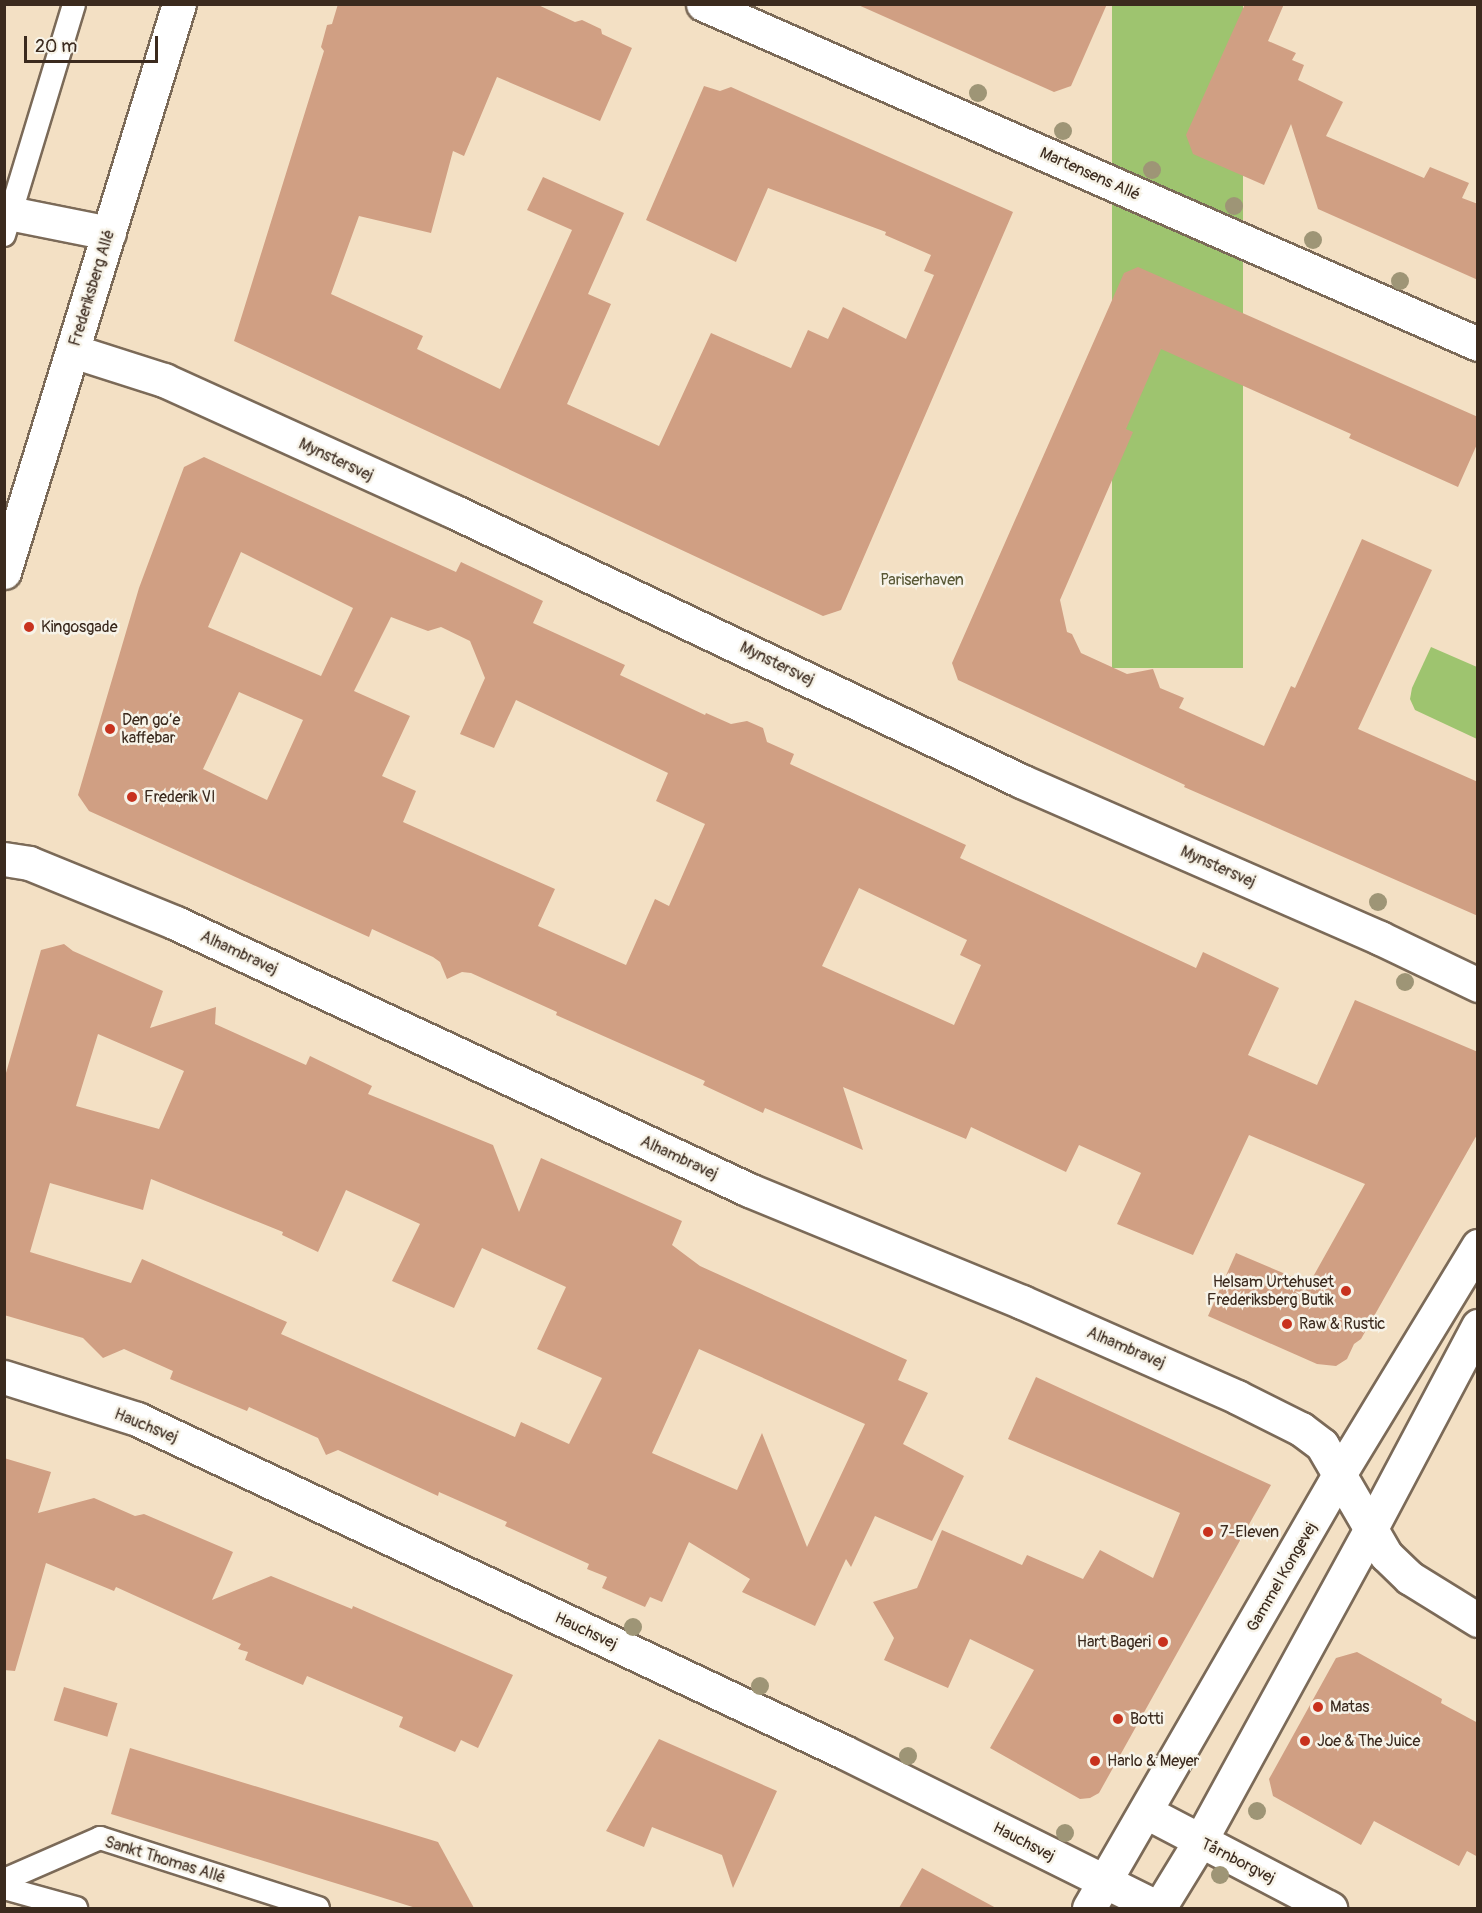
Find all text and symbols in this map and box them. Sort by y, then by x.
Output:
scale bar [27,24,160,62]
text: 20 m [35,35,77,58]
street label: Martensens Allé [1037,143,1143,205]
street label: Frederiksberg Allé [65,227,119,349]
street label: Mynstersvej [296,434,376,486]
park label: Pariserhaven [880,570,964,590]
place label: Kingosgade [41,617,118,637]
marker: Kingosgade [22,620,36,634]
street label: Mynstersvej [737,638,817,690]
place label: Den go’e kaffebar [122,710,180,748]
marker: Den go’e kaffebar [103,722,117,736]
place label: Frederik VI [144,787,216,807]
marker: Frederik VI [125,790,139,804]
street label: Mynstersvej [1177,842,1259,892]
street label: Alhambravej [197,927,281,979]
street label: Alhambravej [637,1132,721,1184]
place label: Helsam Urtehuset Frederiksberg Butik [1207,1272,1334,1310]
marker: Helsam Urtehuset Frederiksberg Butik [1339,1284,1353,1298]
place label: Raw & Rustic [1299,1314,1385,1334]
marker: Raw & Rustic [1280,1317,1294,1331]
street label: Alhambravej [1084,1323,1168,1373]
street label: Hauchsvej [111,1405,181,1447]
street label: Gammel Kongevej [1243,1519,1321,1635]
place label: 7-Eleven [1220,1522,1279,1542]
marker: 7-Eleven [1201,1525,1215,1539]
street label: Hauchsvej [552,1608,620,1654]
place label: Hart Bageri [1077,1632,1151,1652]
marker: Hart Bageri [1156,1635,1170,1649]
place label: Matas [1330,1697,1370,1717]
marker: Matas [1311,1700,1325,1714]
place label: Botti [1130,1709,1163,1729]
marker: Botti [1111,1712,1125,1726]
place label: Joe & The Juice [1317,1731,1420,1751]
marker: Joe & The Juice [1298,1734,1312,1748]
place label: Harlo & Meyer [1107,1751,1199,1771]
marker: Harlo & Meyer [1088,1754,1102,1768]
street label: Hauchsvej [990,1818,1058,1866]
street label: Sankt Thomas Allé [102,1833,228,1887]
street label: Tårnborgvej [1198,1834,1278,1888]

